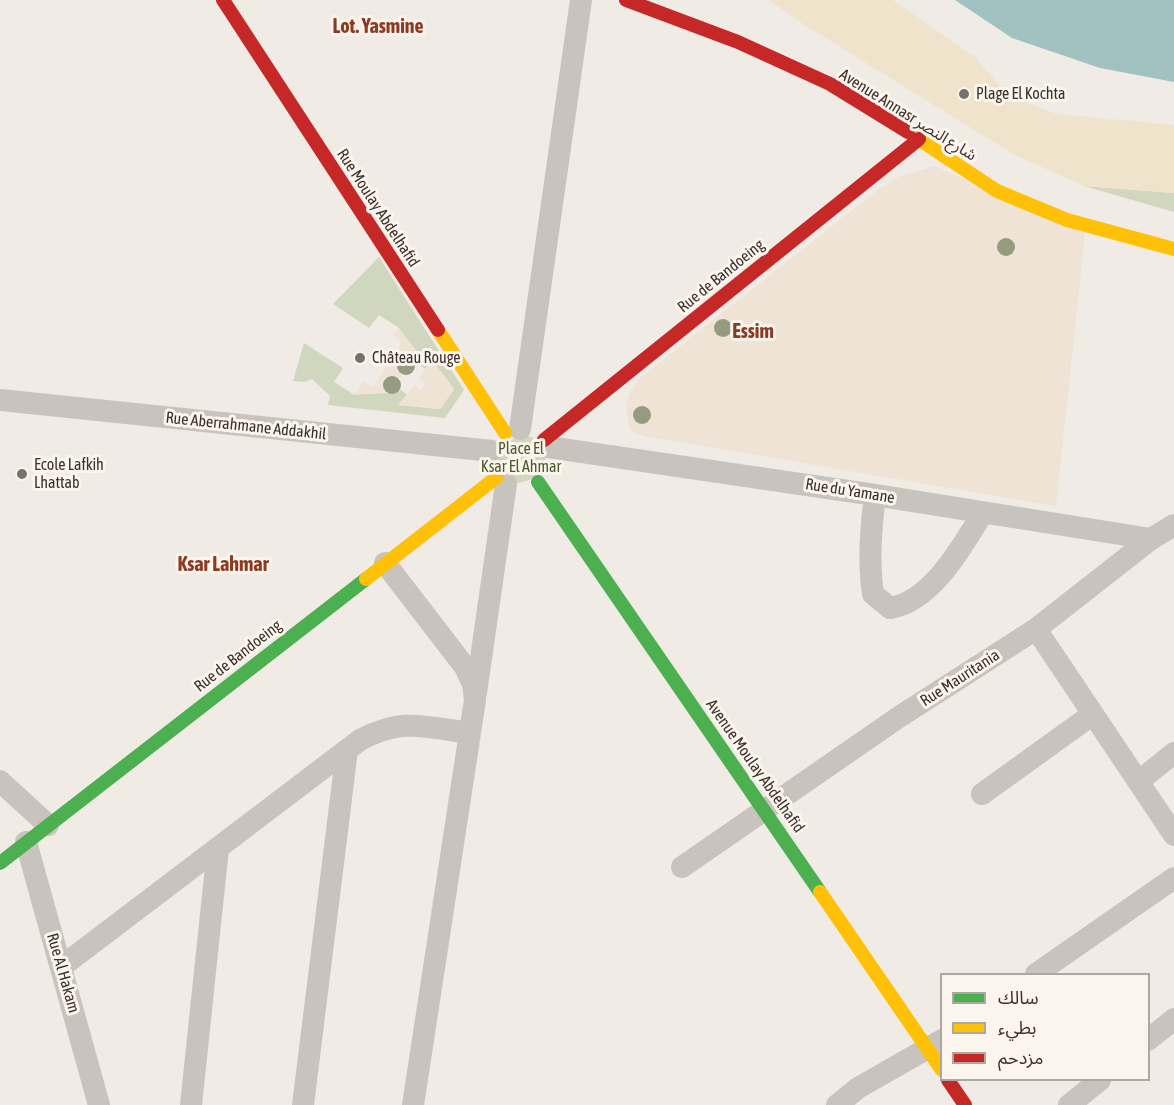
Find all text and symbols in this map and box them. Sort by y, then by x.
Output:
district label: Lot. Yasmine [332,15,424,39]
street label: Avenue Annasr شارع النصر [836,65,980,165]
place label: Plage El Kochta [976,84,1066,104]
marker: Plage El Kochta [957,87,971,101]
street label: Rue Moulay Abdelhafid [333,145,423,271]
street label: Rue de Bandoeing [674,235,768,317]
district label: Essim [732,320,774,344]
place label: Château Rouge [372,348,461,368]
marker: Château Rouge [353,351,367,365]
street label: Rue Aberrahmane Addakhil [165,408,327,444]
park label: Place El Ksar El Ahmar [481,439,561,477]
place label: Ecole Lafkih Lhattab [34,455,104,493]
marker: Ecole Lafkih Lhattab [15,467,29,481]
street label: Rue du Yamane [804,474,896,508]
district label: Ksar Lahmar [177,553,269,577]
street label: Rue de Bandoeing [190,616,286,696]
street label: Rue Mauritania [917,645,1003,711]
street label: Avenue Moulay Abdelhafid [702,696,808,836]
street label: Rue Al Hakam [42,931,84,1015]
legend [940,973,1150,1081]
text: سالك [998,987,1039,1008]
text: بطيء [998,1017,1036,1038]
text: مزدحم [998,1047,1043,1068]

